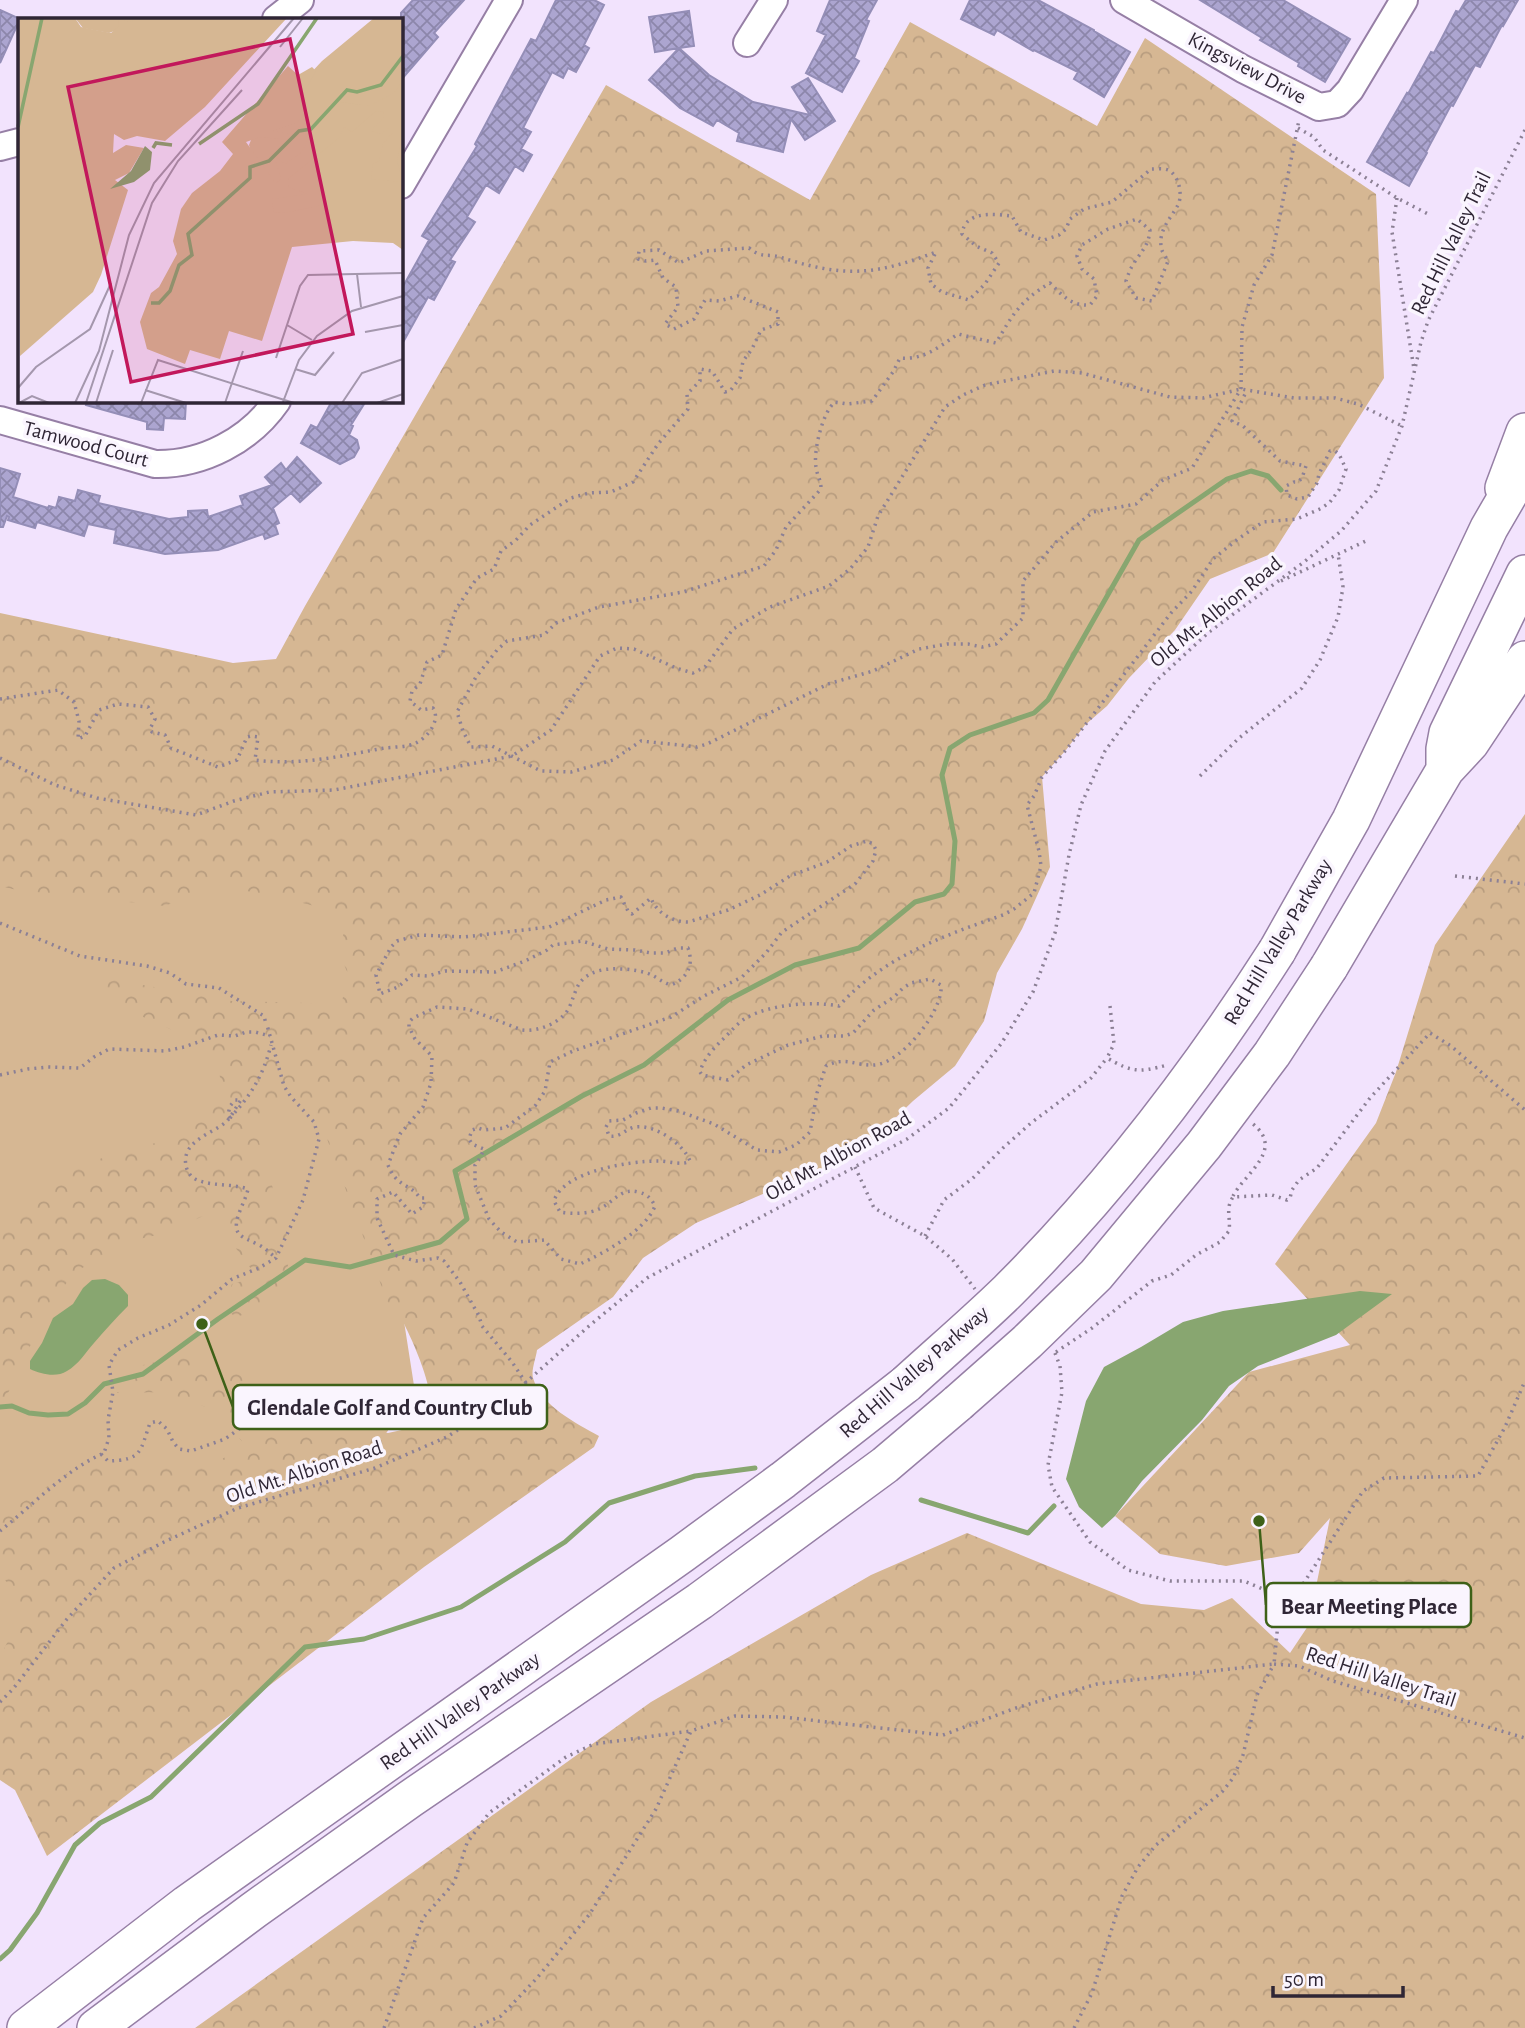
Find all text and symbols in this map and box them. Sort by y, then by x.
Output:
inset map [18,18,402,402]
street label: Kingsview Drive [1185,28,1309,108]
street label: Red Hill Valley Trail [1407,168,1495,318]
street label: Tamwood Court [21,417,151,471]
street label: Old Mt. Albion Road [1146,553,1286,671]
street label: Red Hill Valley Parkway [1220,855,1336,1029]
street label: Old Mt. Albion Road [762,1107,914,1205]
street label: Red Hill Valley Parkway [836,1302,992,1442]
callout: Glendale Golf and Country Club [233,1385,547,1429]
text: Glendale Golf and Country Club [247,1397,533,1420]
street label: Old Mt. Albion Road [223,1437,385,1507]
callout: Bear Meeting Place [1266,1583,1471,1627]
text: Bear Meeting Place [1281,1596,1457,1619]
street label: Red Hill Valley Trail [1303,1643,1459,1711]
street label: Red Hill Valley Parkway [376,1648,544,1774]
scale bar [1273,1954,1402,1998]
text: 50 m [1284,1969,1324,1990]

